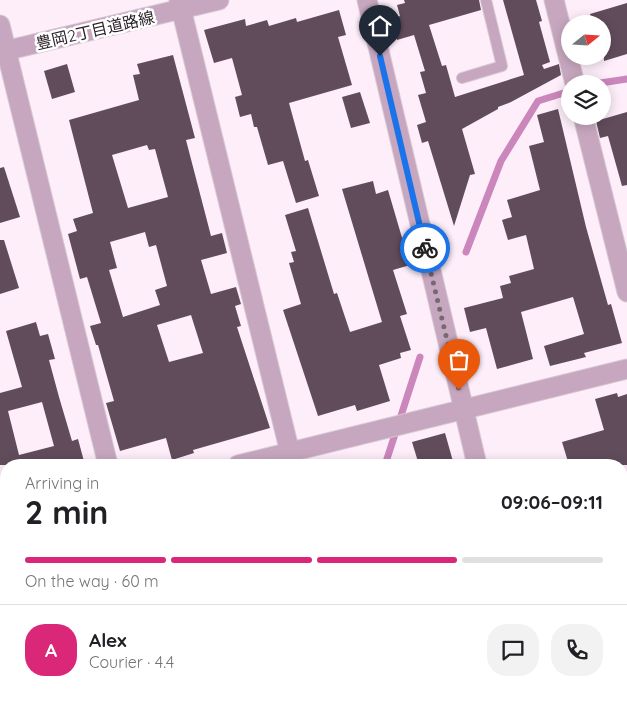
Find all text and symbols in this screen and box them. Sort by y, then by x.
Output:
pin [359,5,401,56]
street label: 豊岡2丁目道路線 [34,7,156,53]
icon: home [366,12,394,40]
north arrow [561,15,611,65]
map controls [561,15,611,125]
button: layers [561,75,611,125]
courier [400,223,450,273]
icon: bike [411,234,439,262]
pin [438,339,480,390]
icon: bag [445,346,473,374]
text: Arriving in [25,473,99,493]
text: 09:06–09:11 [501,490,603,514]
text: 2 min [25,492,108,532]
text: On the way · 60 m [25,571,159,591]
button: chat [487,624,539,676]
button: phone [551,624,603,676]
text: Alex [89,628,127,652]
text: A [45,638,57,662]
text: Courier · 4.4 [89,652,174,672]

